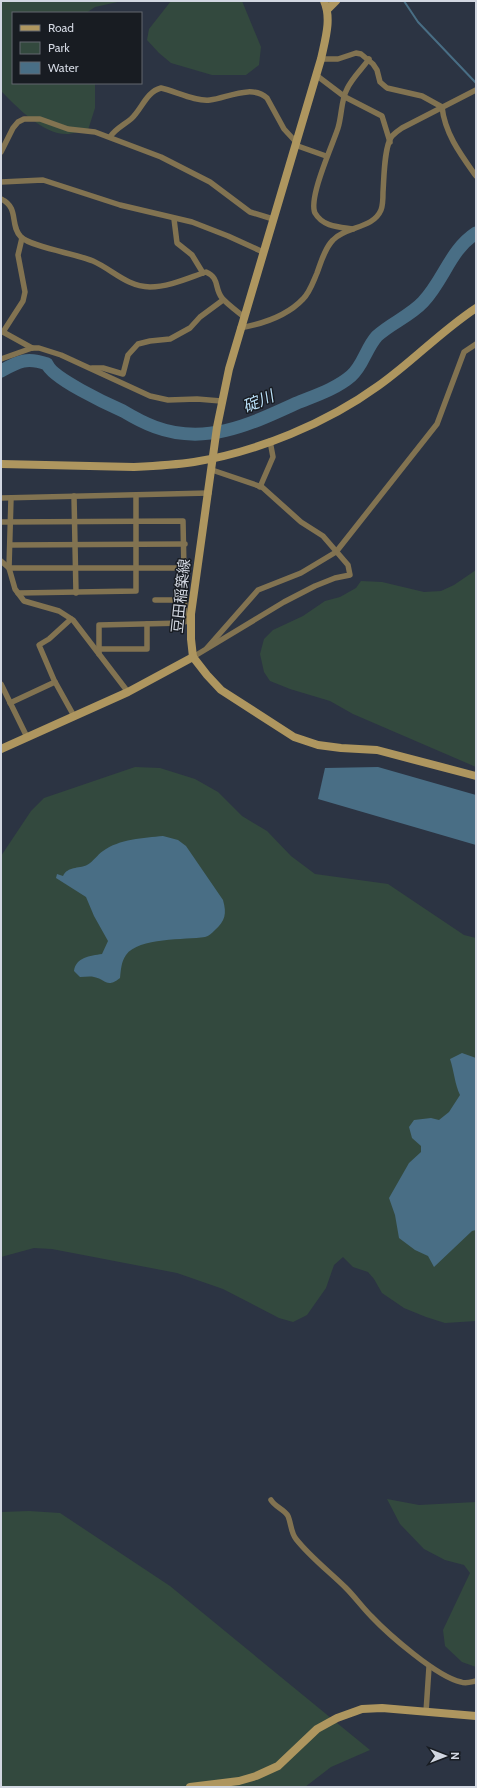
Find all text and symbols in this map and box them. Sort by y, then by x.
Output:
legend [12,12,142,84]
text: Road [48,20,74,35]
text: Park [48,40,70,55]
text: Water [48,60,79,75]
water label: 碇川 [240,386,278,416]
street label: 豆田稲築線 [168,558,194,634]
north arrow [425,1736,465,1776]
text: N [448,1752,462,1760]

